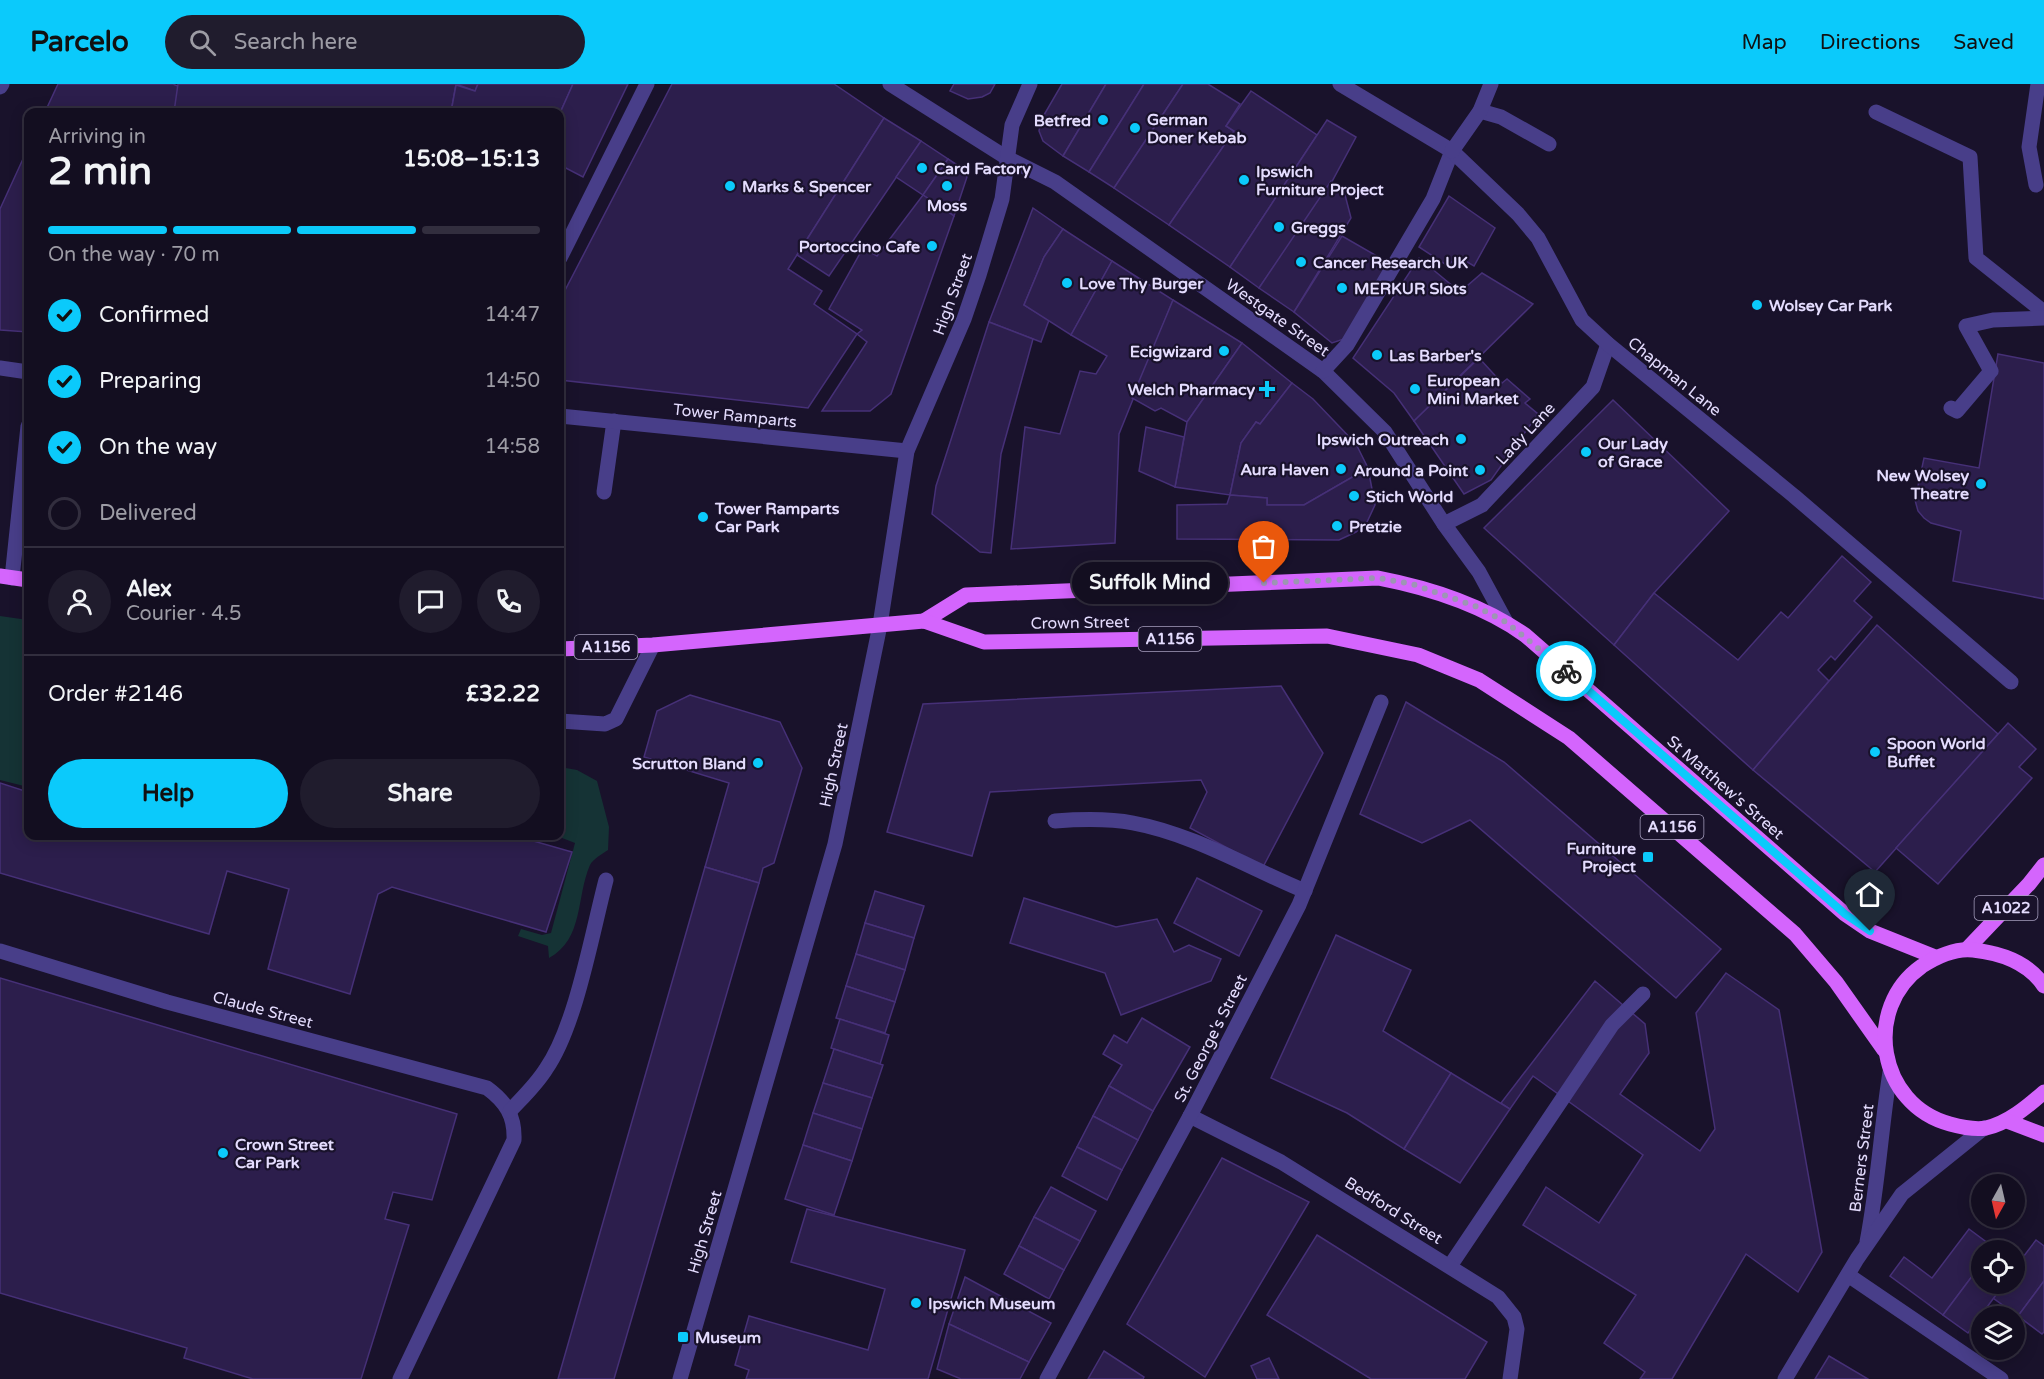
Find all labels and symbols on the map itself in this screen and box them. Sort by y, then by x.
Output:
place label: German Doner Kebab [1147,110,1247,148]
place label: Betfred [1034,111,1091,131]
marker: Betfred [1096,113,1110,127]
marker: German Doner Kebab [1128,121,1142,135]
place label: Card Factory [934,159,1031,179]
marker: Card Factory [915,161,929,175]
place label: Ipswich Furniture Project [1256,162,1385,200]
marker: Ipswich Furniture Project [1237,173,1251,187]
place label: Marks & Spencer [742,177,872,197]
marker: Marks & Spencer [723,179,737,193]
marker: Moss [940,179,954,193]
place label: Moss [927,196,967,216]
place label: Greggs [1291,218,1346,238]
marker: Greggs [1272,220,1286,234]
place label: Portoccino Cafe [799,237,920,257]
marker: Portoccino Cafe [925,239,939,253]
street label: High Street [929,251,977,338]
place label: Cancer Research UK [1313,253,1468,273]
marker: Cancer Research UK [1294,255,1308,269]
place label: Love Thy Burger [1079,274,1204,294]
street label: Westgate Street [1222,275,1333,361]
marker: Love Thy Burger [1060,276,1074,290]
place label: MERKUR Slots [1354,279,1467,299]
marker: MERKUR Slots [1335,281,1349,295]
place label: Wolsey Car Park [1769,296,1892,316]
marker: Wolsey Car Park [1750,298,1764,312]
street label: Chapman Lane [1624,333,1725,421]
place label: Ecigwizard [1130,342,1212,362]
marker: Ecigwizard [1217,344,1231,358]
place label: Las Barber's [1389,346,1482,366]
marker: Las Barber's [1370,348,1384,362]
place label: European Mini Market [1427,371,1519,409]
place label: Welch Pharmacy [1128,380,1255,400]
marker: Welch Pharmacy [1260,382,1274,396]
marker: European Mini Market [1408,382,1422,396]
street label: Lady Lane [1492,398,1560,469]
street label: Tower Ramparts [672,400,798,432]
place label: Ipswich Outreach [1317,430,1449,450]
marker: Ipswich Outreach [1454,432,1468,446]
place label: Our Lady of Grace [1598,434,1668,472]
marker: Our Lady of Grace [1579,445,1593,459]
place label: Aura Haven [1240,460,1329,480]
place label: Around a Point [1354,461,1469,481]
marker: Aura Haven [1334,462,1348,476]
marker: Around a Point [1473,463,1487,477]
place label: New Wolsey Theatre [1876,466,1969,504]
marker: New Wolsey Theatre [1974,477,1988,491]
place label: Stich World [1366,487,1453,507]
marker: Stich World [1347,489,1361,503]
place label: Tower Ramparts Car Park [714,499,840,537]
marker: Tower Ramparts Car Park [696,510,710,524]
place label: Pretzie [1349,517,1402,537]
marker: Pretzie [1330,519,1344,533]
pin [1238,521,1289,583]
callout: Suffolk Mind [1072,562,1228,604]
street label: Crown Street [1030,612,1130,634]
road number: A1156 [1138,627,1202,651]
road number: A1156 [574,635,638,659]
courier [1536,641,1596,701]
street label: High Street [815,721,853,809]
street label: St Matthew's Street [1663,731,1788,844]
place label: Spoon World Buffet [1887,734,1986,772]
marker: Spoon World Buffet [1868,745,1882,759]
place label: Scrutton Bland [632,754,746,774]
marker: Scrutton Bland [751,756,765,770]
road number: A1156 [1640,815,1704,839]
place label: Furniture Project [1566,839,1637,877]
marker: Furniture Project [1641,850,1655,864]
pin [1844,869,1895,931]
road number: A1022 [1974,896,2038,920]
street label: St. George's Street [1170,971,1252,1106]
street label: Claude Street [210,987,315,1033]
street label: Berners Street [1845,1103,1879,1213]
place label: Crown Street Car Park [235,1135,335,1173]
marker: Crown Street Car Park [216,1146,230,1160]
street label: Bedford Street [1341,1173,1446,1249]
north arrow [1971,1174,2025,1228]
street label: High Street [684,1188,726,1276]
place label: Ipswich Museum [928,1294,1055,1314]
marker: Ipswich Museum [909,1296,923,1310]
place label: Museum [695,1328,761,1348]
marker: Museum [676,1330,690,1344]

